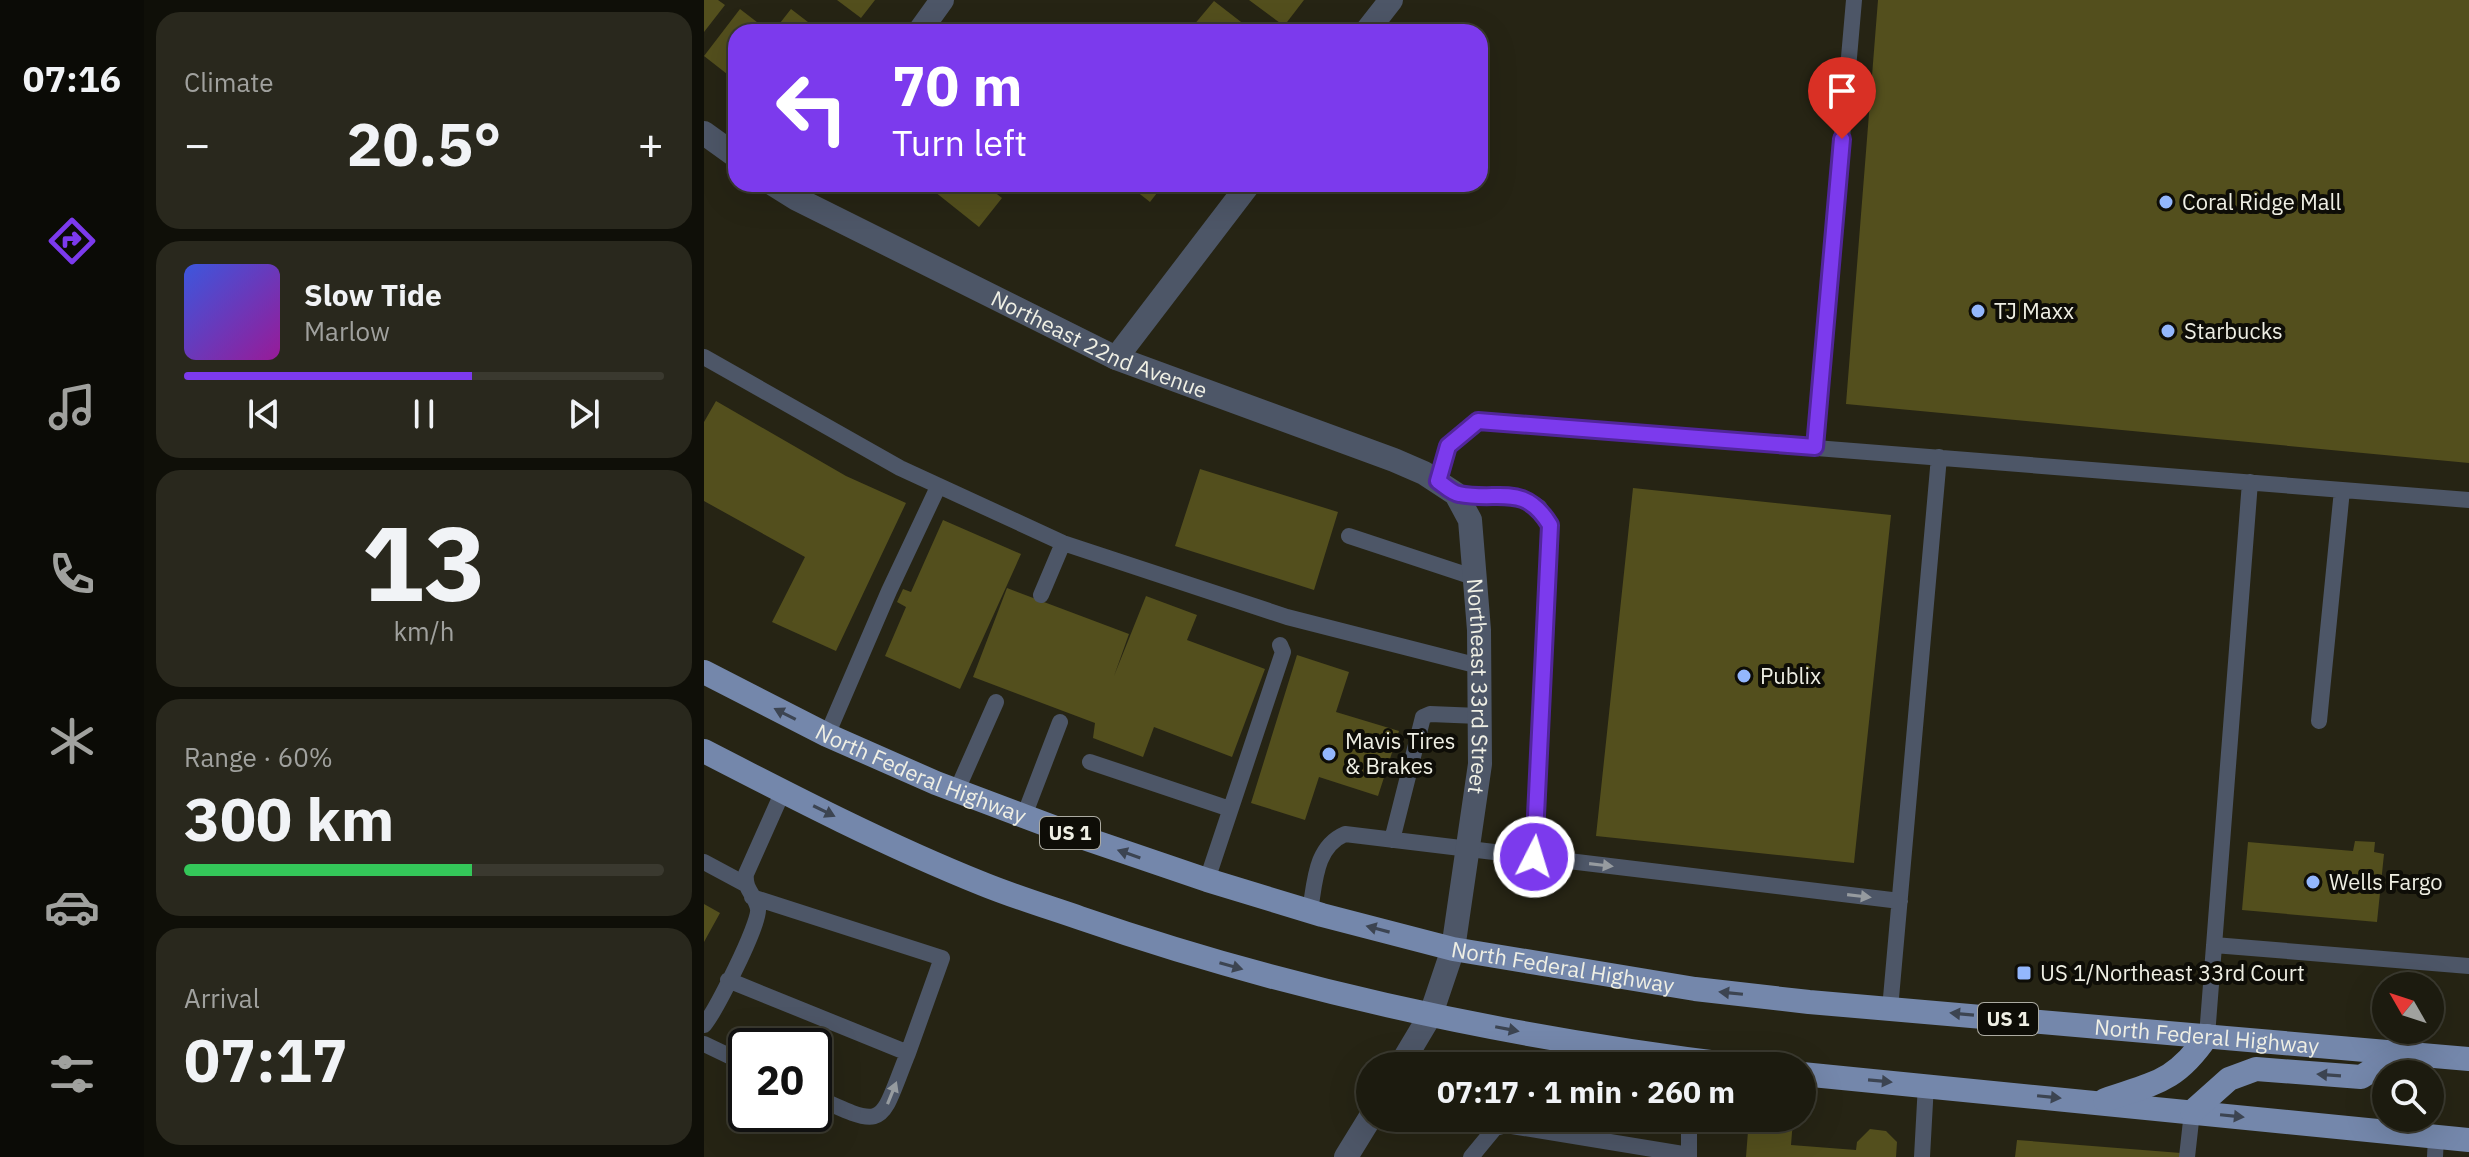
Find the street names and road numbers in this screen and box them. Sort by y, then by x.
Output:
street label: Northeast 22nd Avenue [986,283,1212,404]
street label: Northeast 33rd Street [1461,577,1495,796]
street label: North Federal Highway [811,717,1031,830]
road number: US 1 [1040,817,1100,849]
street label: North Federal Highway [1449,934,1677,999]
road number: US 1 [1978,1003,2038,1035]
street label: North Federal Highway [2093,1012,2320,1060]

